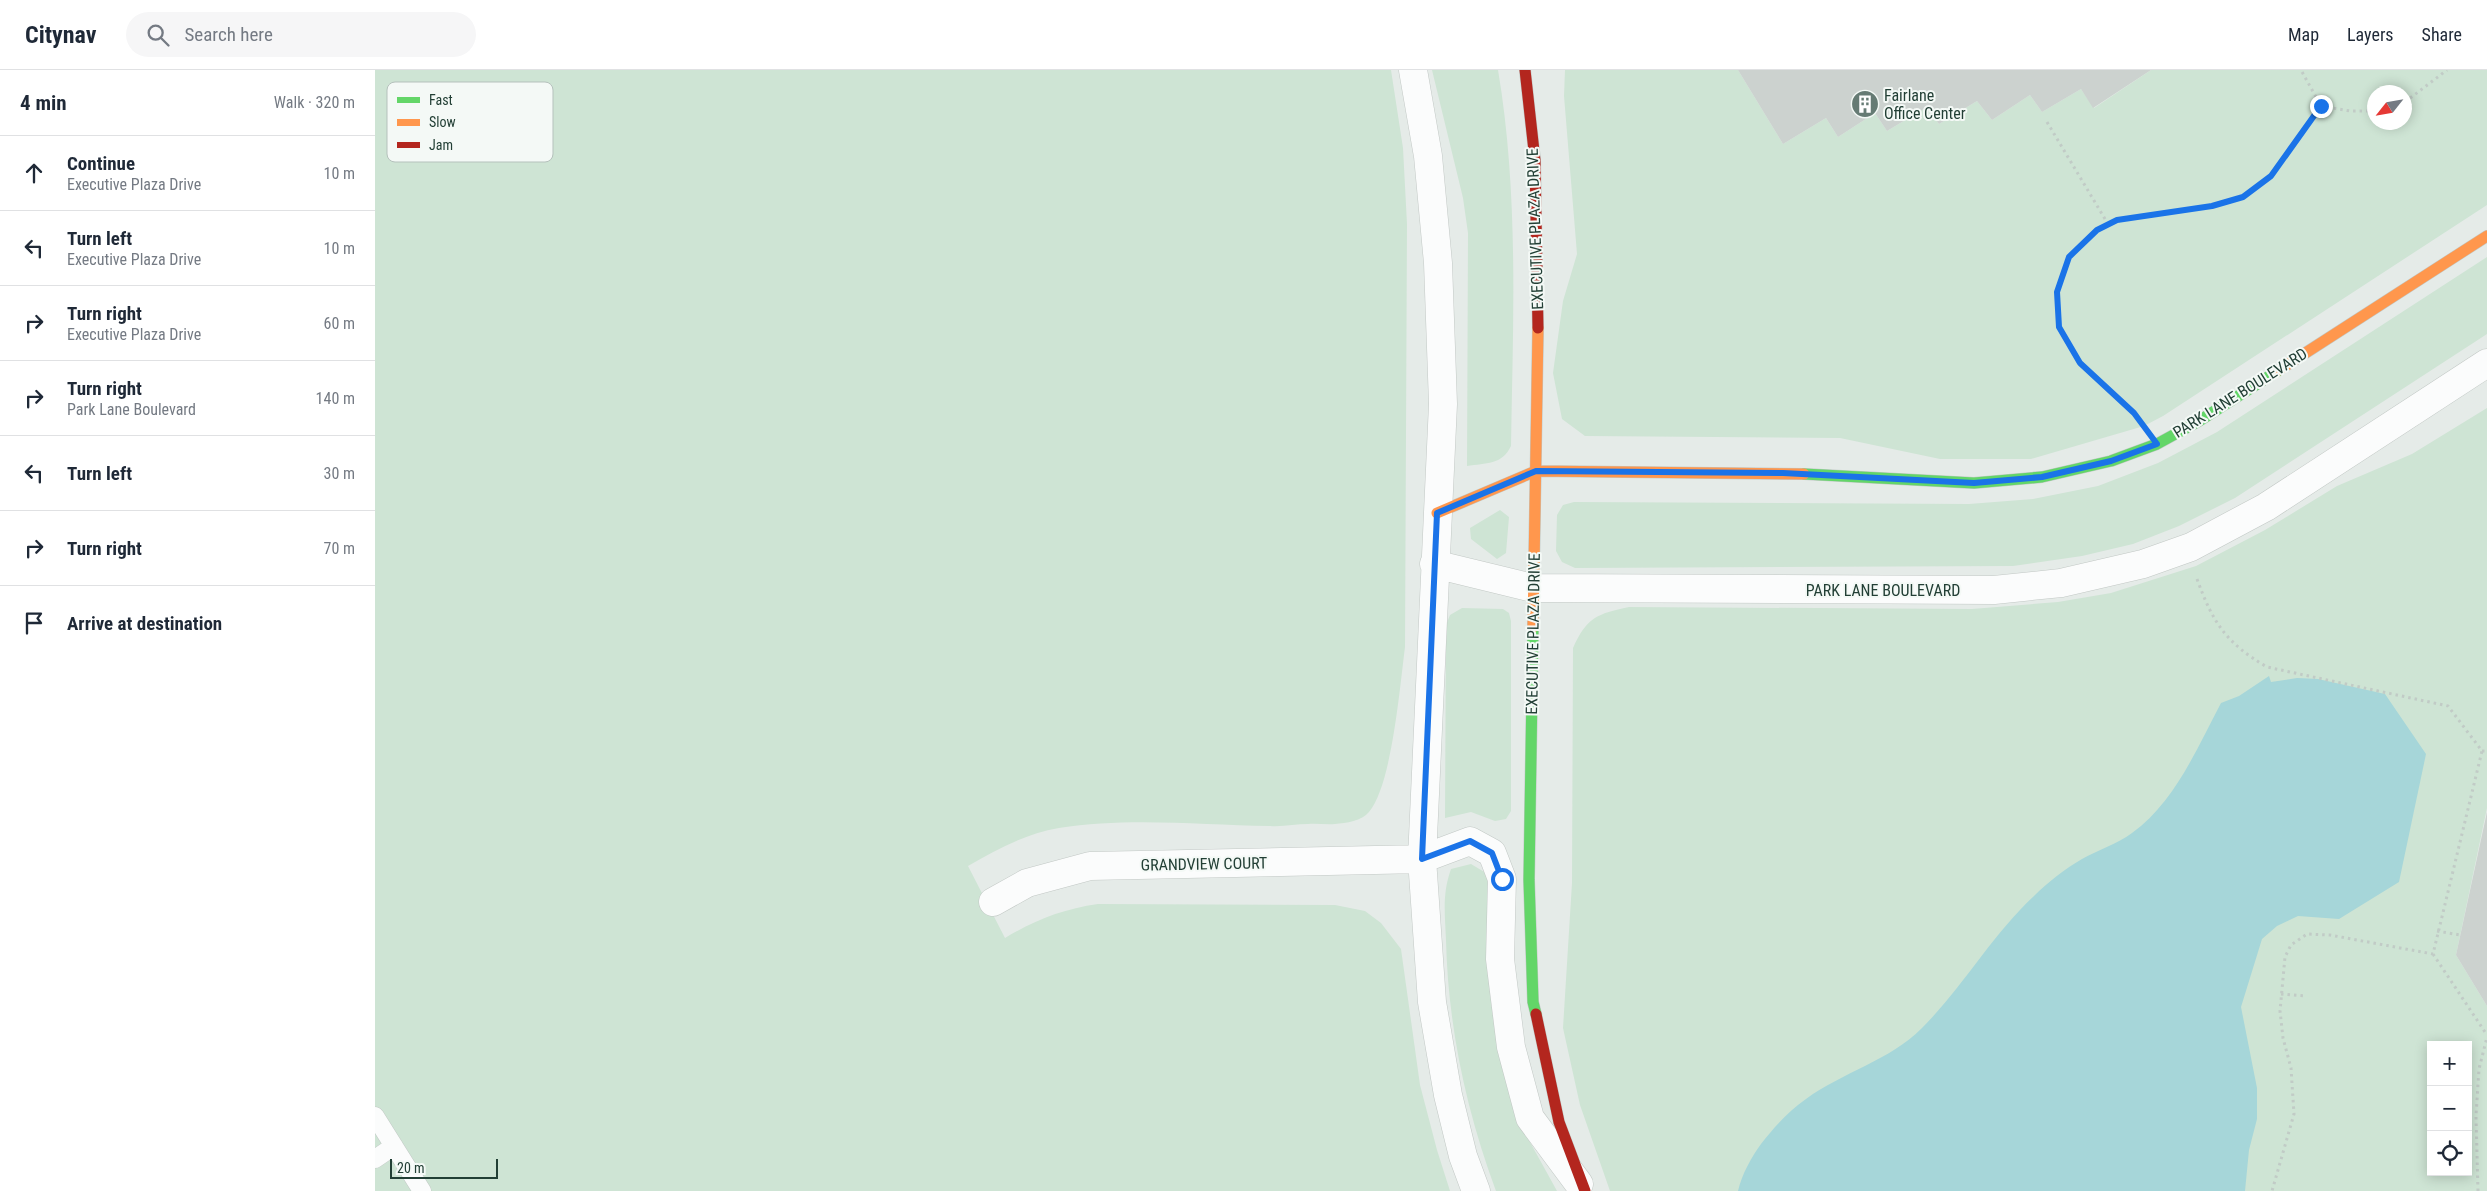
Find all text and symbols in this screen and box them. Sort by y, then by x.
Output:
search box [126,12,476,57]
text: Citynav [25,21,96,49]
icon: search [144,21,172,49]
text: Search here [184,23,273,46]
text: Map [2288,24,2319,45]
text: Layers [2347,24,2394,45]
text: Share [2422,24,2462,45]
legend [387,82,553,162]
north arrow [2367,85,2412,130]
place label: Fairlane Office Center [1884,86,1966,123]
building icon: Fairlane Office Center [1850,89,1880,119]
text: 4 min [20,91,67,115]
text: Fast [429,92,453,108]
text: Walk · 320 m [274,93,355,112]
route end [2310,95,2333,118]
text: Slow [429,114,456,130]
text: Jam [429,137,453,153]
street label: EXECUTIVE PLAZA DRIVE [1523,148,1547,310]
text: Continue [67,152,135,175]
icon: ahead [20,159,48,187]
text: 10 m [323,164,355,183]
text: Executive Plaza Drive [67,175,201,194]
text: Turn left [67,227,132,250]
icon: left [20,234,48,262]
text: 10 m [323,239,355,258]
text: Executive Plaza Drive [67,250,201,269]
text: Turn right [67,302,142,325]
icon: right [20,309,48,337]
text: 60 m [323,314,355,333]
text: Executive Plaza Drive [67,325,201,344]
street label: PARK LANE BOULEVARD [2169,344,2311,442]
text: Turn right [67,377,142,400]
icon: right [20,384,48,412]
text: 140 m [316,389,355,408]
text: Park Lane Boulevard [67,400,196,419]
icon: left [20,459,48,487]
text: Turn left [67,462,132,485]
text: 30 m [323,464,355,483]
icon: right [20,534,48,562]
text: Turn right [67,537,142,560]
text: 70 m [323,539,355,558]
street label: EXECUTIVE PLAZA DRIVE [1522,553,1544,715]
street label: PARK LANE BOULEVARD [1806,581,1960,600]
icon: arrive [20,609,48,637]
text: Arrive at destination [67,612,222,635]
street label: GRANDVIEW COURT [1140,853,1268,875]
route start [1491,868,1514,891]
map controls [2427,1041,2472,1176]
button: + [2427,1041,2472,1086]
button: − [2427,1086,2472,1131]
button: locate [2427,1131,2472,1176]
scale bar [390,1156,497,1179]
text: 20 m [397,1160,425,1176]

